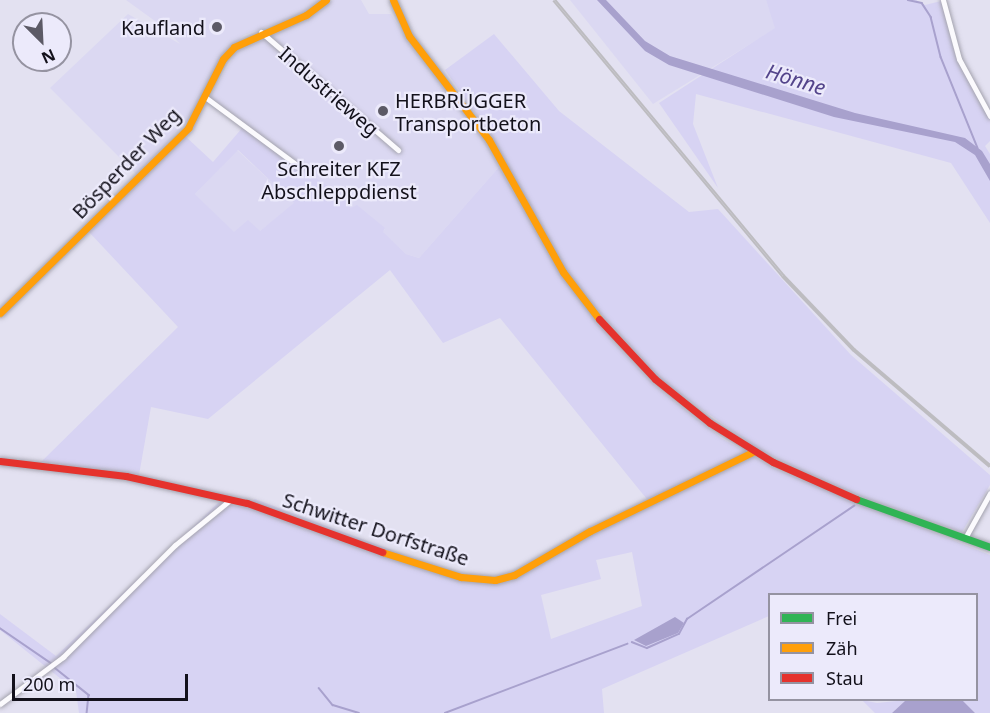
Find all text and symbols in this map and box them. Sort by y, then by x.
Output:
north arrow [12,12,72,72]
place label: Kaufland [121,15,205,39]
marker: Kaufland [210,20,224,34]
street label: Industrieweg [274,41,384,141]
text: N [38,44,59,69]
water label: Hönne [763,58,829,100]
place label: HERBRÜGGER Transportbeton [395,88,541,135]
street label: Bösperder Weg [67,103,185,223]
marker: HERBRÜGGER Transportbeton [376,104,390,118]
marker: Schreiter KFZ Abschleppdienst [332,139,346,153]
place label: Schreiter KFZ Abschleppdienst [261,156,417,203]
street label: Schwitter Dorfstraße [280,488,472,570]
legend [768,593,978,701]
text: Frei [826,606,857,630]
text: Zäh [826,636,858,660]
scale bar [15,662,190,700]
text: Stau [826,666,864,690]
text: 200 m [23,672,75,696]

